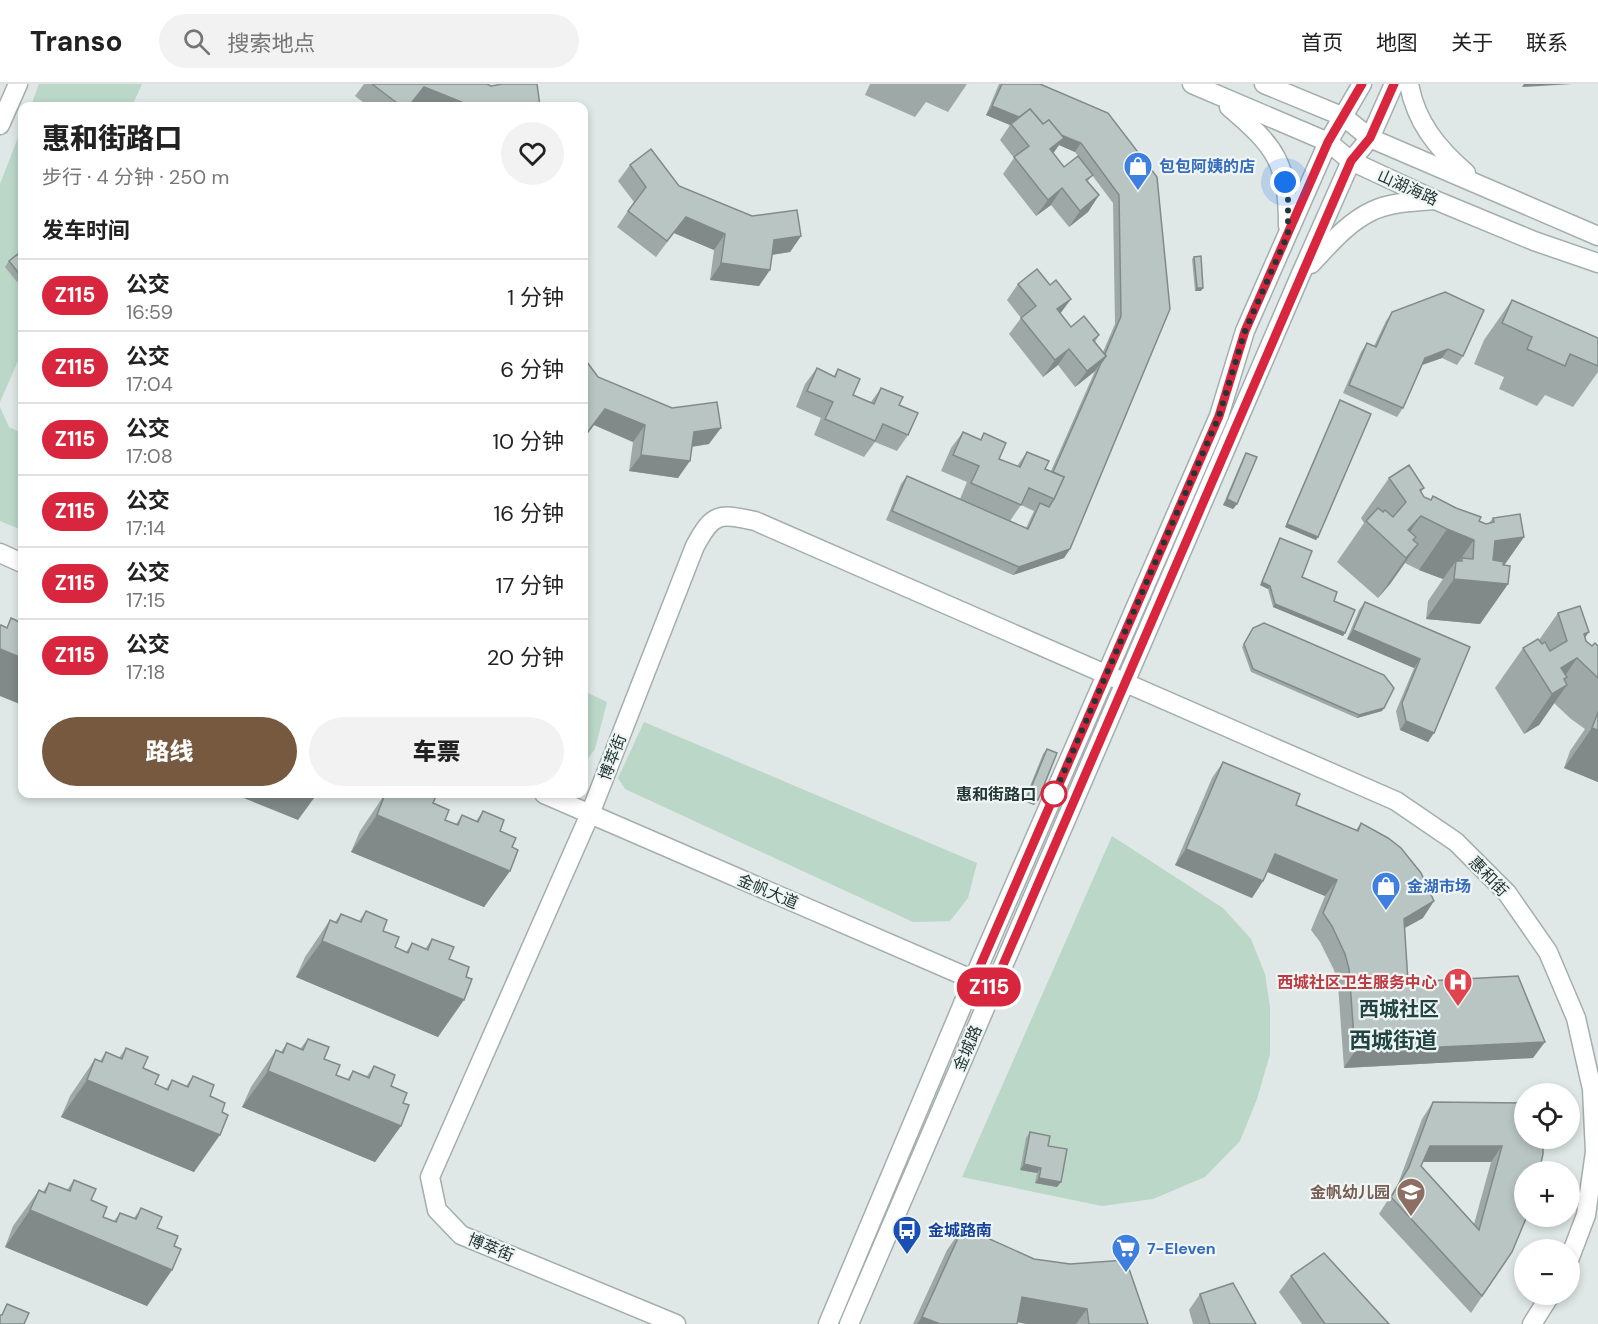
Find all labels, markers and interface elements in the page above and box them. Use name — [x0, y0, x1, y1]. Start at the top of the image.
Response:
search box — [159, 14, 579, 68]
text: Transo — [30, 23, 123, 60]
icon: search — [180, 25, 213, 58]
text: 搜索地点 — [228, 29, 316, 58]
text: 首页 — [1301, 29, 1343, 57]
text: 地图 — [1376, 29, 1418, 57]
text: 关于 — [1451, 29, 1493, 57]
text: 联系 — [1526, 29, 1568, 57]
text: 惠和街路口 — [42, 120, 182, 157]
button: heart — [501, 122, 564, 185]
shop icon: 包包阿姨的店 — [1122, 150, 1154, 192]
place label: 包包阿姨的店 — [1159, 156, 1255, 177]
text: 步行 · 4 分钟 · 250 m — [42, 164, 229, 190]
street label: 山湖海路 — [1374, 165, 1441, 210]
your location — [1270, 167, 1300, 197]
text: 发车时间 — [42, 216, 130, 245]
text: 公交 — [126, 270, 170, 299]
text: Z115 — [55, 281, 95, 309]
text: 1 分钟 — [507, 283, 564, 312]
text: 16:59 — [126, 299, 173, 325]
text: 公交 — [126, 342, 170, 371]
text: Z115 — [55, 353, 95, 381]
text: 6 分钟 — [500, 355, 564, 384]
text: 17:04 — [126, 371, 173, 397]
text: 公交 — [126, 414, 170, 443]
text: Z115 — [55, 425, 95, 453]
text: 10 分钟 — [492, 427, 564, 456]
text: 17:08 — [126, 443, 173, 469]
text: 公交 — [126, 486, 170, 515]
text: Z115 — [55, 497, 95, 525]
text: 16 分钟 — [493, 499, 564, 528]
text: 17:14 — [126, 515, 165, 541]
text: 公交 — [126, 558, 170, 587]
text: Z115 — [55, 569, 95, 597]
text: 17 分钟 — [496, 571, 564, 600]
text: 17:15 — [126, 587, 165, 613]
text: 公交 — [126, 630, 170, 659]
text: Z115 — [55, 641, 95, 669]
text: 20 分钟 — [487, 643, 564, 672]
text: 17:18 — [126, 659, 165, 685]
button: 路线 — [42, 717, 297, 786]
button: 车票 — [309, 717, 564, 786]
street label: 博萃街 — [594, 731, 631, 783]
marker: 惠和街路口 — [1041, 781, 1067, 807]
place label: 惠和街路口 — [956, 784, 1036, 805]
street label: 惠和街 — [1464, 852, 1513, 901]
street label: 金帆大道 — [734, 869, 801, 914]
shop icon: 金湖市场 — [1370, 870, 1402, 912]
place label: 金湖市场 — [1407, 876, 1471, 897]
hospital icon: 西城社区卫生服务中心 — [1442, 966, 1474, 1008]
line badge: Z115 — [947, 968, 1031, 1006]
place label: 西城社区卫生服务中心 — [1277, 972, 1437, 993]
text: Z115 — [969, 973, 1009, 1001]
district label: 西城社区 — [1359, 996, 1439, 1022]
street label: 金城路 — [948, 1022, 987, 1074]
district label: 西城街道 — [1349, 1026, 1437, 1055]
map controls — [1514, 1083, 1580, 1305]
button: locate — [1514, 1083, 1580, 1149]
button: + — [1514, 1161, 1580, 1227]
school or university icon: 金帆幼儿园 — [1395, 1176, 1427, 1218]
place label: 金帆幼儿园 — [1310, 1182, 1390, 1203]
bus stop icon: 金城路南 — [891, 1214, 923, 1256]
place label: 金城路南 — [928, 1220, 992, 1241]
street label: 博萃街 — [465, 1229, 517, 1266]
supermarket icon: 7-Eleven — [1110, 1232, 1142, 1274]
place label: 7-Eleven — [1147, 1238, 1216, 1259]
button: − — [1514, 1239, 1580, 1305]

